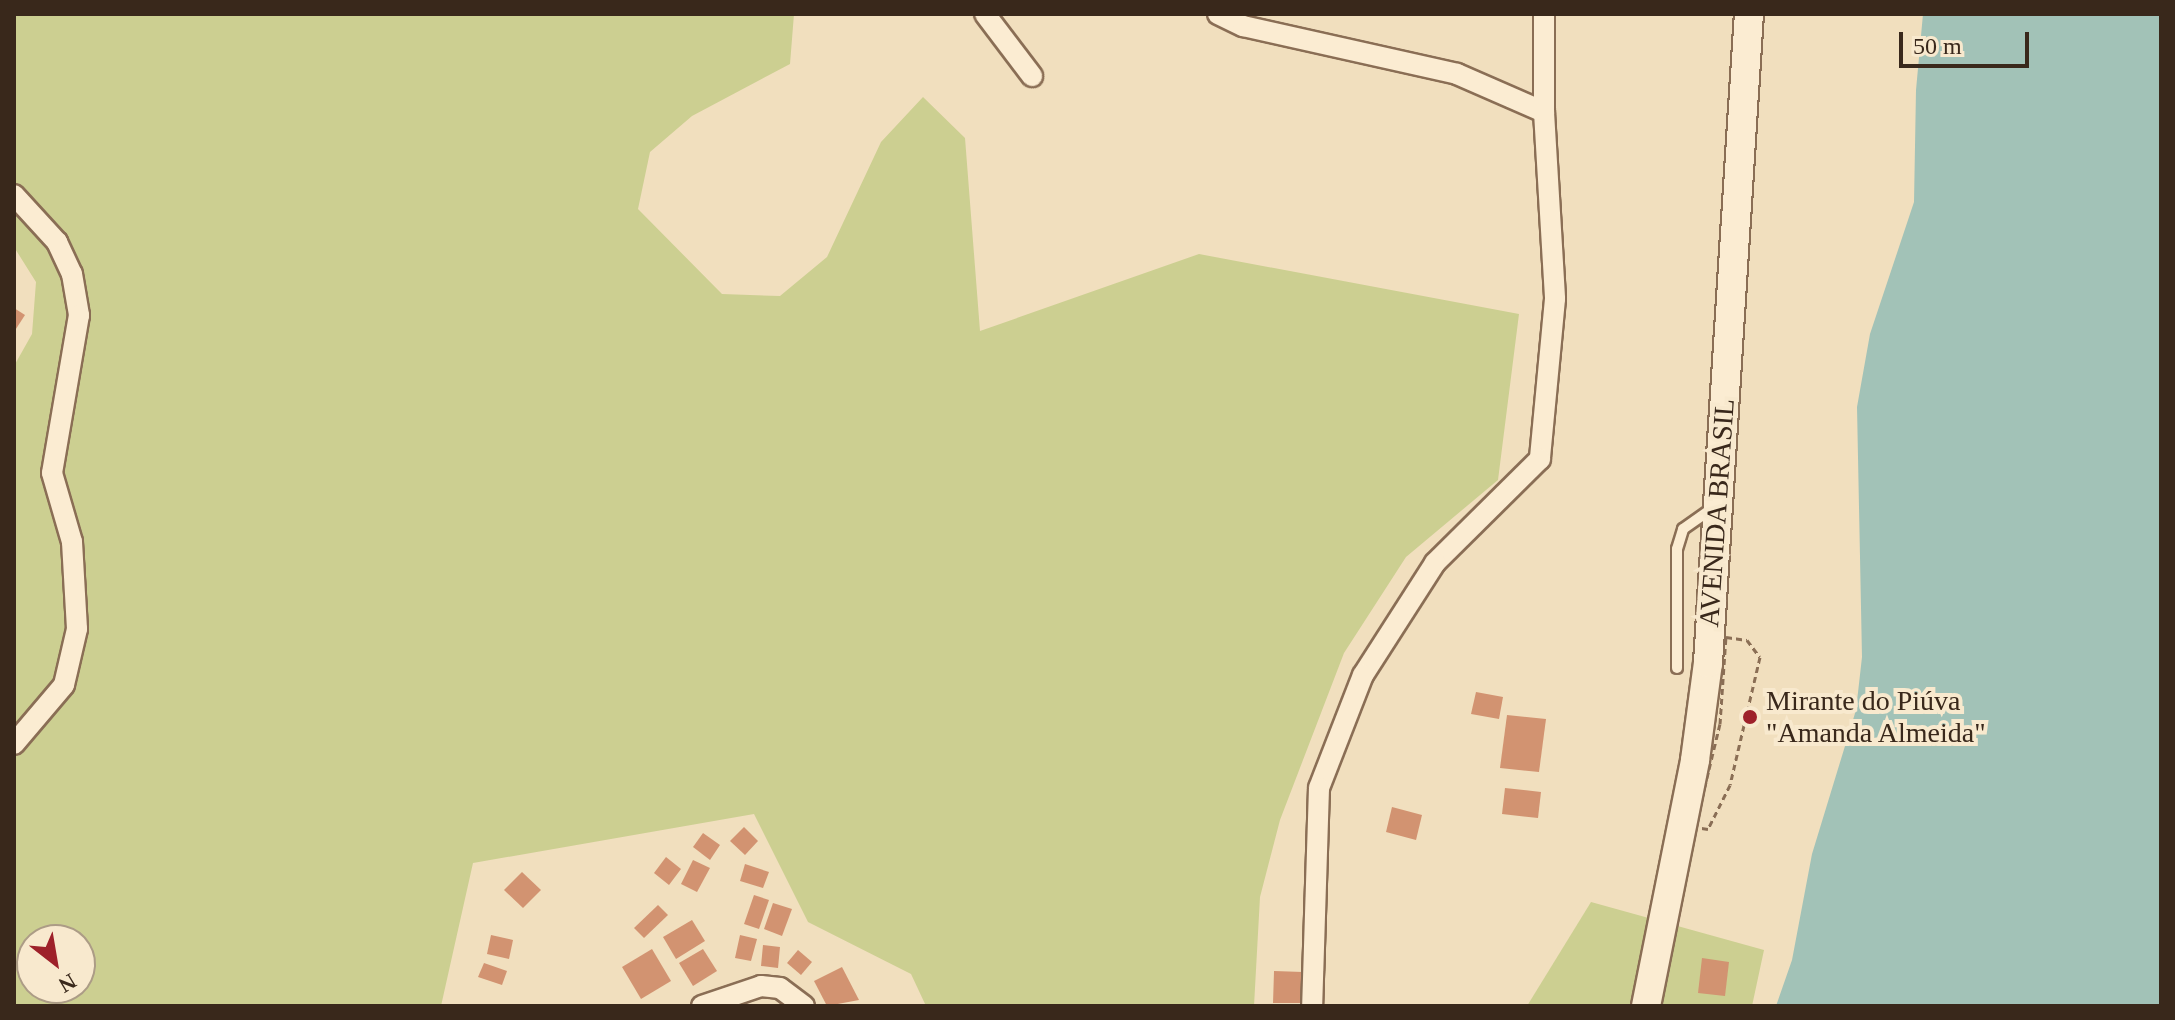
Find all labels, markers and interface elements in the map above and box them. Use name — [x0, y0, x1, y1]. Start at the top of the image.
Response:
scale bar — [1903, 16, 2033, 66]
text: 50 m — [1913, 33, 1962, 59]
street label: AVENIDA BRASIL — [1692, 397, 1742, 629]
place label: Mirante do Piúva "Amanda Almeida" — [1766, 684, 1987, 750]
marker: Mirante do Piúva "Amanda Almeida" — [1741, 708, 1759, 726]
north arrow — [16, 924, 96, 1004]
text: N — [54, 968, 81, 998]

